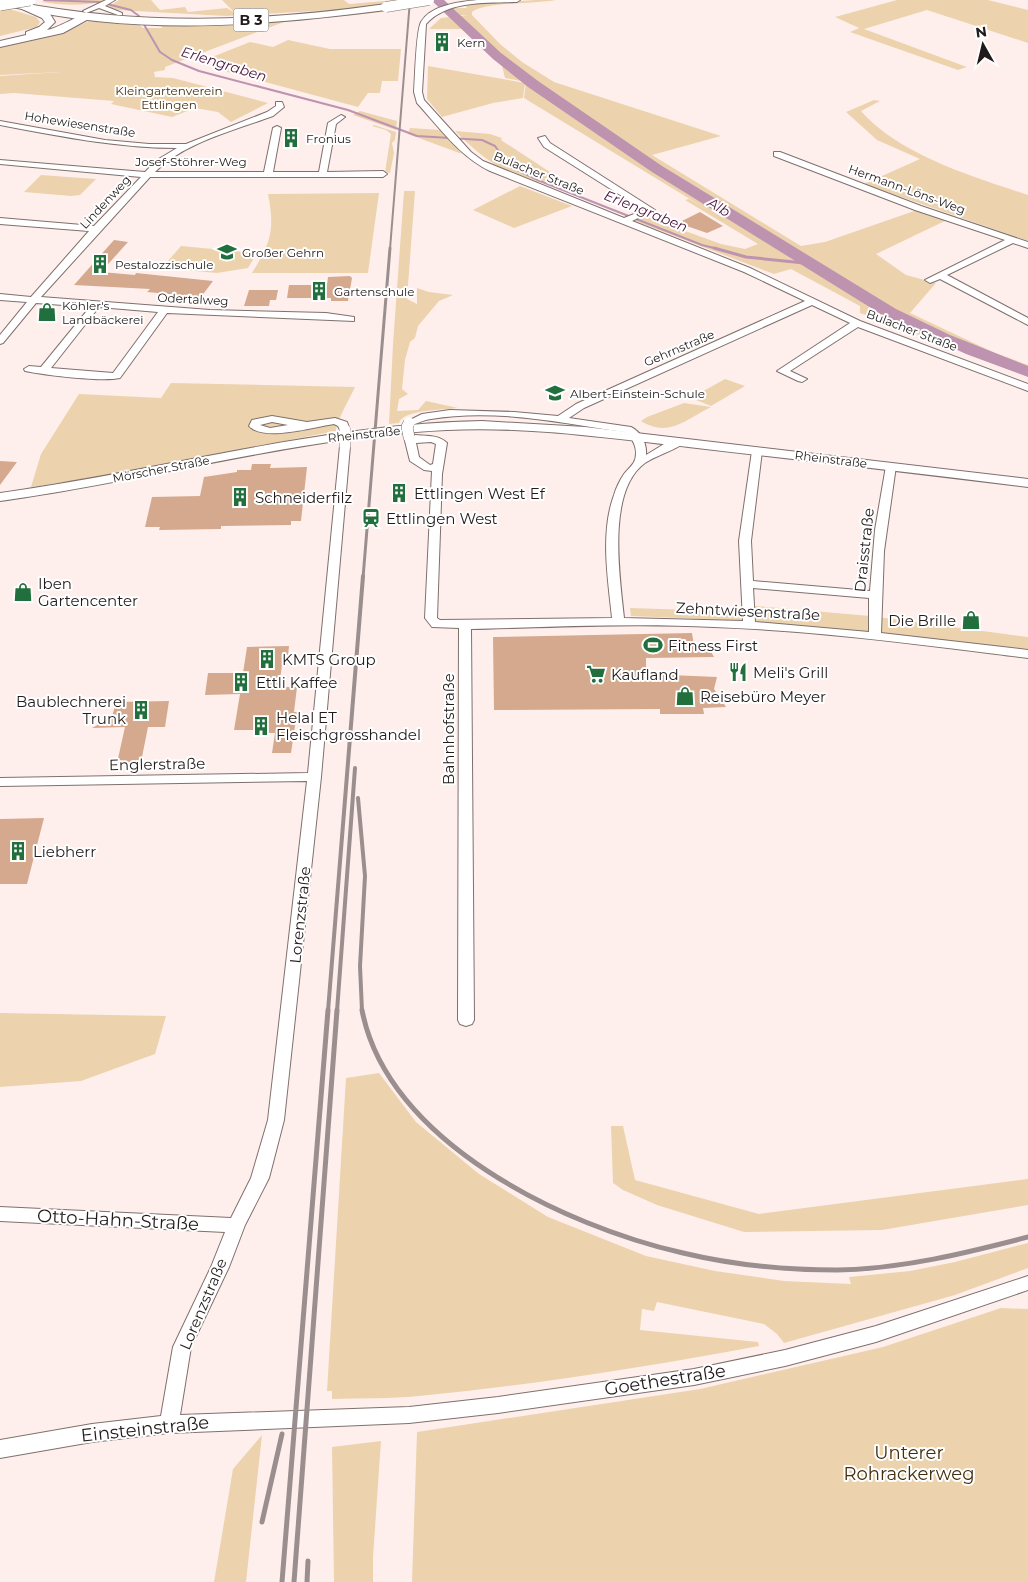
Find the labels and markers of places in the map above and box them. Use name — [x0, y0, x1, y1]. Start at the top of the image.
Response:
building icon: Kern — [431, 31, 453, 53]
place label: Kern — [457, 35, 485, 50]
building icon: Fronius — [280, 127, 302, 149]
place label: Fronius — [306, 131, 351, 146]
school or university icon: Großer Gehrn — [216, 241, 238, 263]
place label: Großer Gehrn — [242, 245, 324, 260]
building icon: Pestalozzischule — [89, 253, 111, 275]
place label: Pestalozzischule — [115, 257, 214, 272]
building icon: Gartenschule — [308, 280, 330, 302]
place label: Gartenschule — [334, 284, 415, 299]
place label: Köhler's Landbäckerei — [62, 298, 144, 327]
shop icon: Köhler's Landbäckerei — [36, 301, 58, 323]
school or university icon: Albert-Einstein-Schule — [544, 382, 566, 404]
place label: Albert-Einstein-Schule — [570, 386, 705, 401]
building icon: Ettlingen West Ef — [388, 482, 410, 504]
place label: Ettlingen West Ef — [414, 484, 546, 503]
building icon: Schneiderfilz — [229, 486, 251, 508]
place label: Schneiderfilz — [255, 488, 353, 507]
station icon: Ettlingen West — [360, 507, 382, 529]
place label: Ettlingen West — [386, 509, 498, 528]
place label: Iben Gartencenter — [38, 574, 138, 610]
shop icon: Iben Gartencenter — [12, 581, 34, 603]
shop icon: Die Brille — [960, 609, 982, 631]
place label: Die Brille — [888, 611, 956, 630]
sports icon: Fitness First — [642, 634, 664, 656]
place label: Fitness First — [668, 636, 758, 655]
building icon: KMTS Group — [256, 648, 278, 670]
place label: KMTS Group — [282, 650, 376, 669]
restaurant icon: Meli's Grill — [727, 661, 749, 683]
supermarket icon: Kaufland — [585, 663, 607, 685]
place label: Meli's Grill — [753, 663, 828, 682]
place label: Kaufland — [611, 665, 679, 684]
building icon: Ettli Kaffee — [230, 671, 252, 693]
place label: Ettli Kaffee — [256, 673, 337, 692]
shop icon: Reisebüro Meyer — [674, 685, 696, 707]
place label: Reisebüro Meyer — [700, 687, 826, 706]
place label: Baublechnerei Trunk — [16, 692, 126, 728]
building icon: Baublechnerei Trunk — [130, 699, 152, 721]
place label: Helal ET Fleischgrosshandel — [276, 708, 421, 744]
building icon: Helal ET Fleischgrosshandel — [250, 715, 272, 737]
building icon: Liebherr — [7, 840, 29, 862]
place label: Liebherr — [33, 842, 96, 861]

